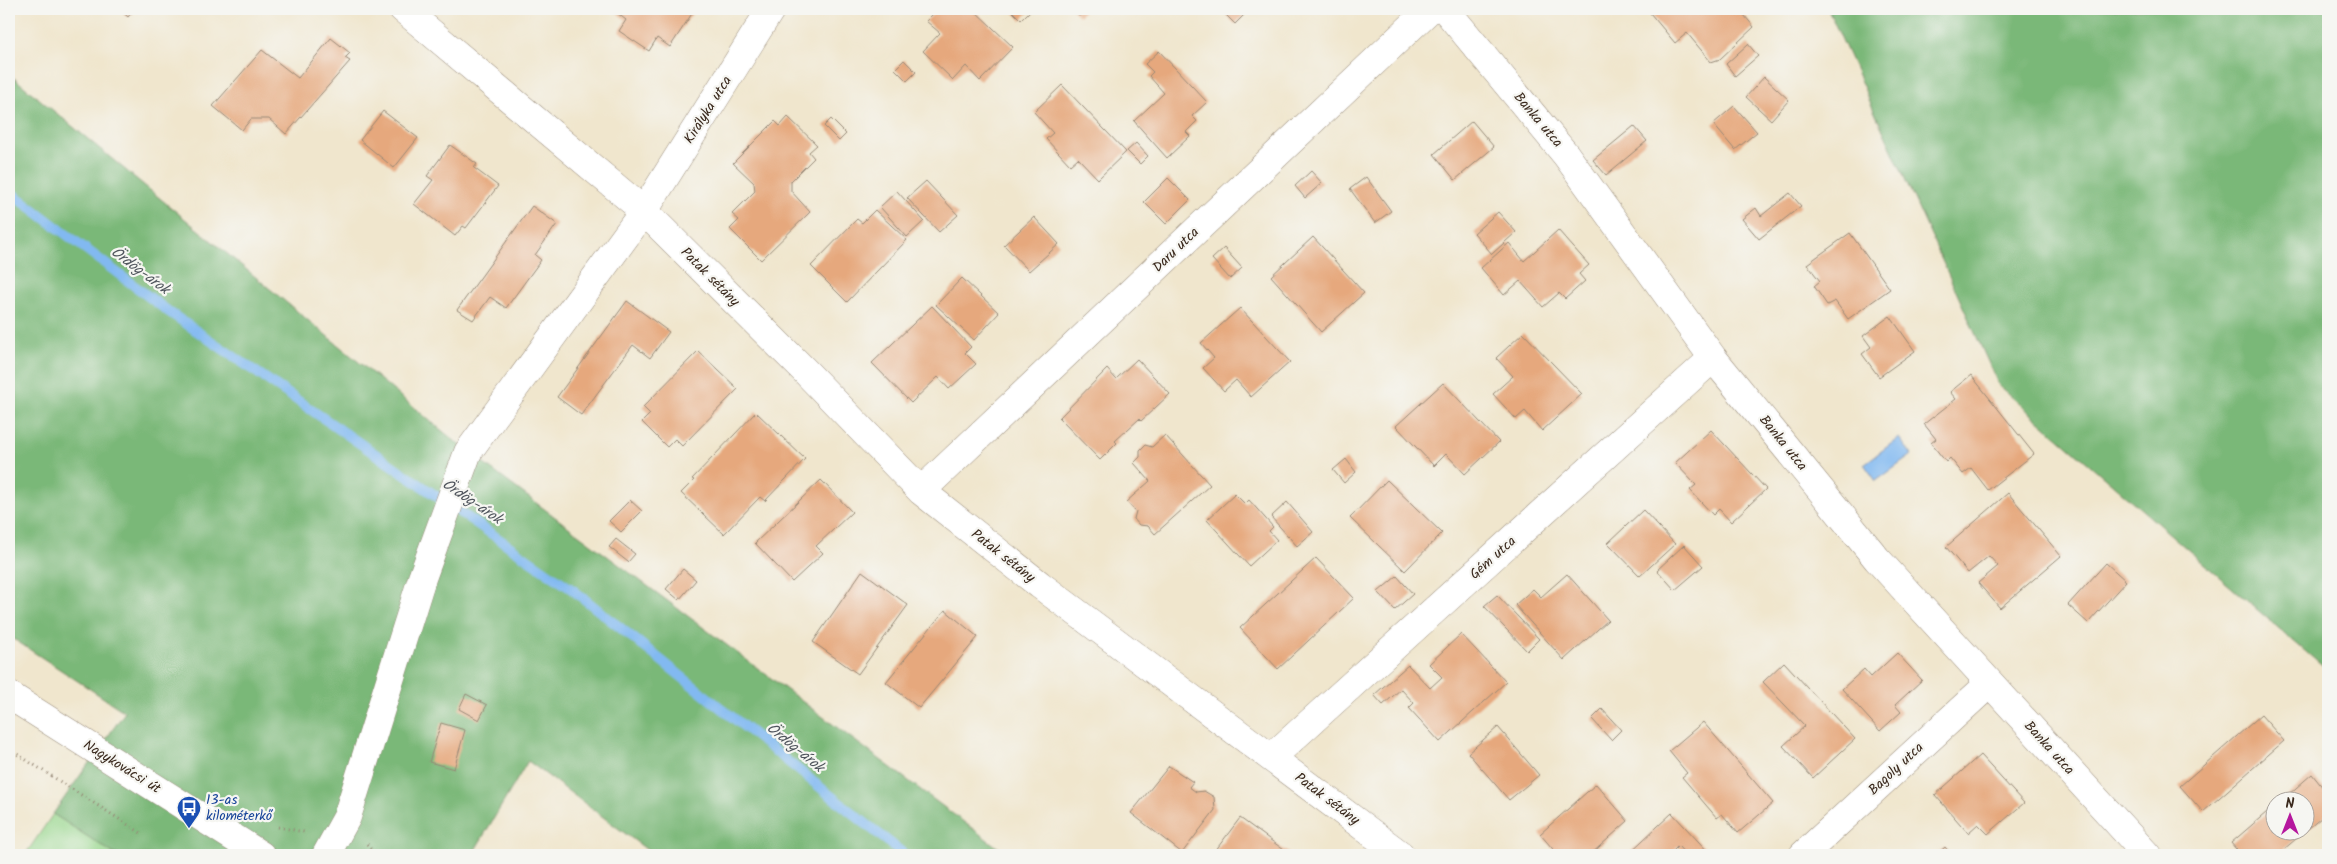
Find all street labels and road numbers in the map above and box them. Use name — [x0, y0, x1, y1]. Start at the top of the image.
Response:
street label: Királyka utca — [678, 72, 738, 148]
street label: Banka utca — [1508, 87, 1568, 153]
street label: Daru utca — [1148, 222, 1204, 278]
street label: Patak sétány — [675, 242, 745, 312]
street label: Banka utca — [1753, 410, 1813, 476]
street label: Patak sétány — [966, 524, 1040, 588]
street label: Gém utca — [1465, 531, 1521, 585]
street label: Banka utca — [2019, 716, 2079, 780]
street label: Nagykovácsi út — [79, 734, 166, 800]
street label: Bagoly utca — [1863, 737, 1929, 801]
street label: Patak sétány — [1290, 767, 1365, 831]

